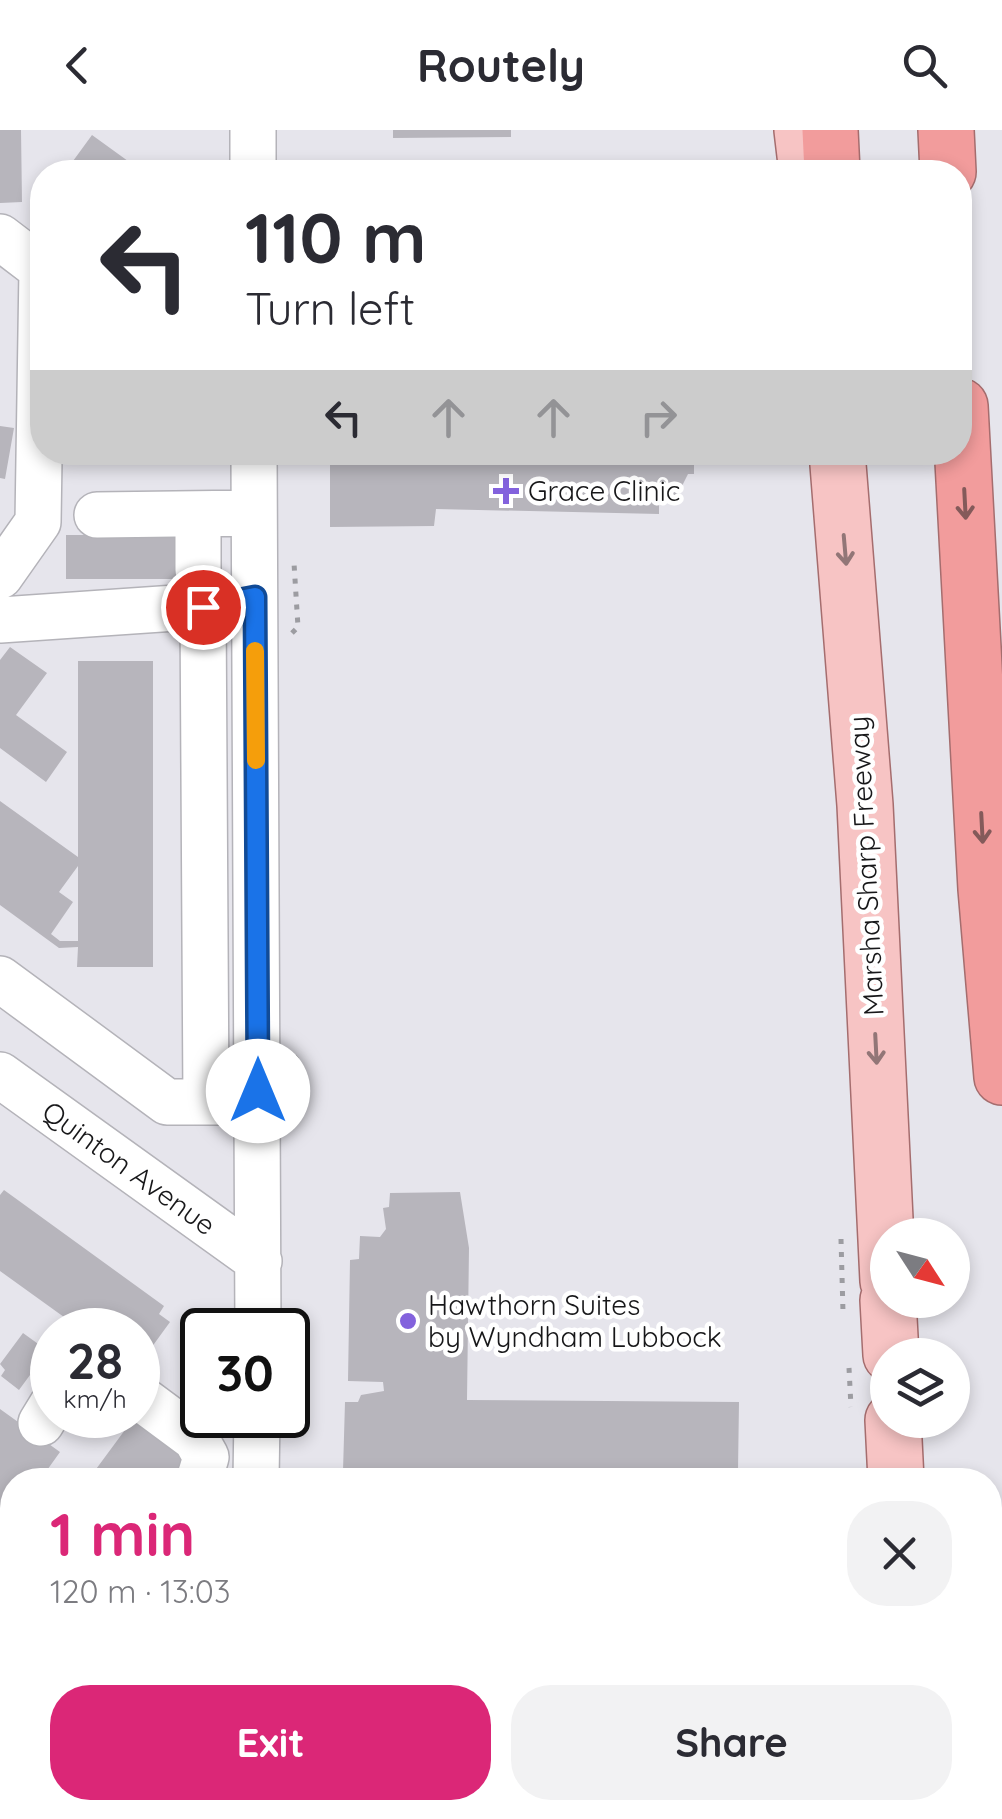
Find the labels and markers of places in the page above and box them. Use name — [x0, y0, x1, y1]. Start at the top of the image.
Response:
place label: Grace Clinic — [528, 473, 680, 508]
marker: Grace Clinic — [493, 478, 519, 504]
pin — [161, 565, 246, 650]
place label: Hawthorn Suites by Wyndham Lubbock — [428, 1287, 722, 1354]
marker: Hawthorn Suites by Wyndham Lubbock — [397, 1310, 419, 1332]

